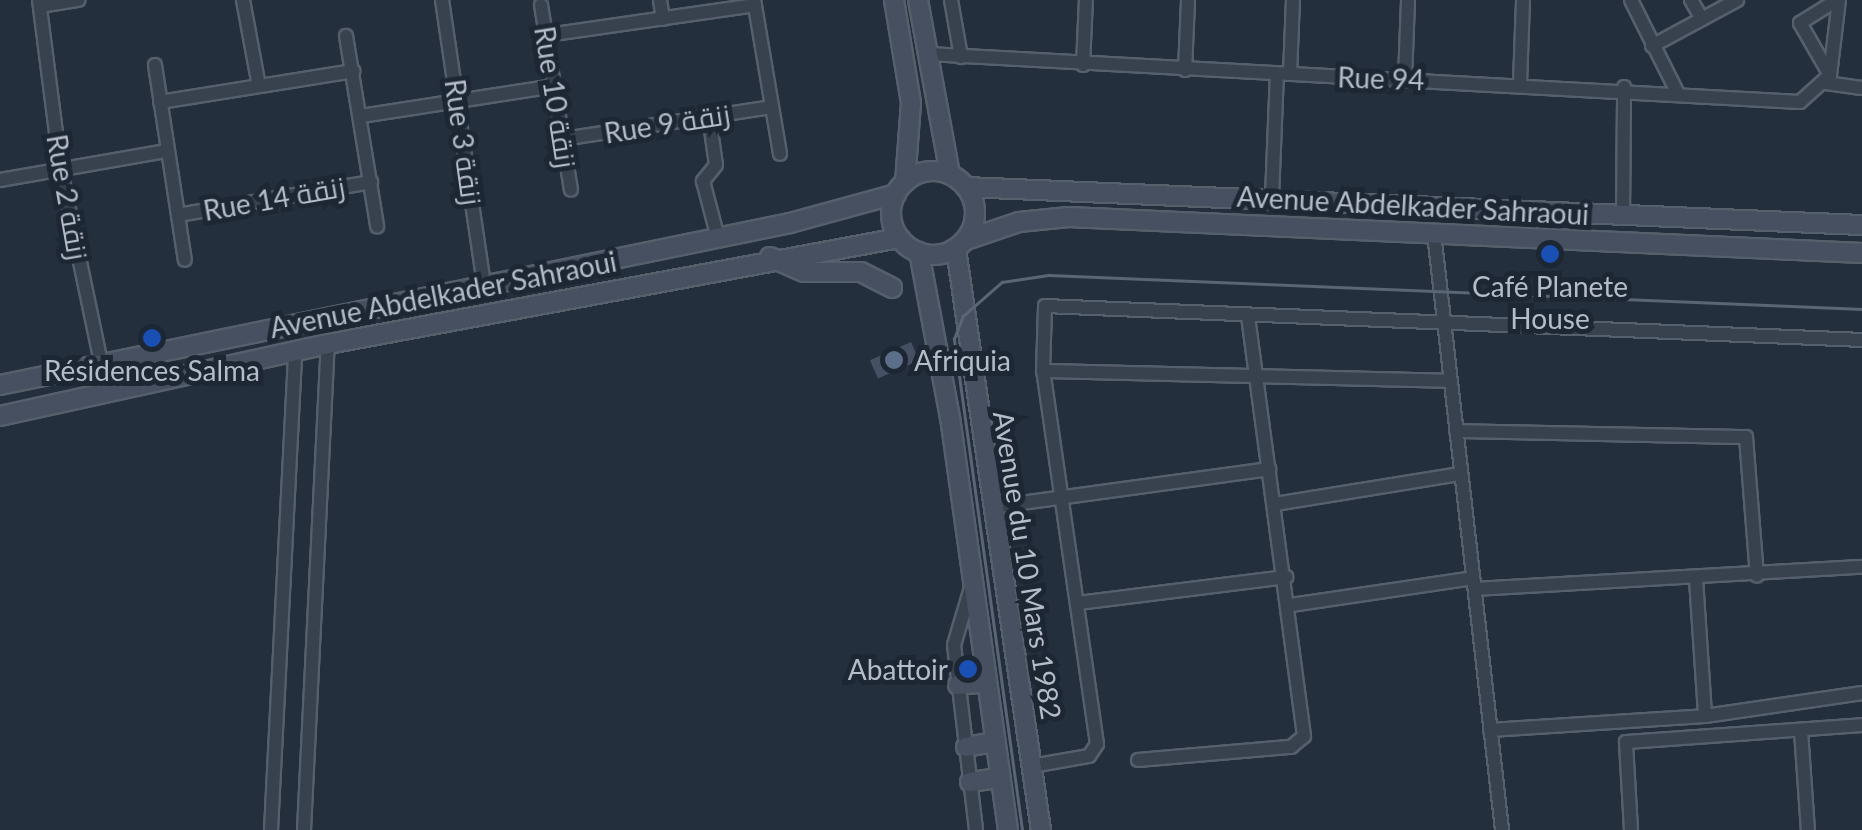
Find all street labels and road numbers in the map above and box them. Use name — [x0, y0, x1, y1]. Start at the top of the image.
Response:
street label: Rue 10 زنقة — [528, 24, 584, 170]
street label: Rue 94 — [1337, 60, 1425, 96]
street label: Rue 3 زنقة — [439, 77, 489, 207]
street label: Rue 9 زنقة — [602, 96, 732, 150]
street label: Rue 2 زنقة — [40, 132, 96, 262]
street label: Rue 14 زنقة — [201, 169, 347, 227]
street label: Avenue Abdelkader Sahraoui — [1235, 179, 1591, 231]
street label: Avenue Abdelkader Sahraoui — [266, 244, 620, 344]
street label: Avenue du 10 Mars 1982 — [987, 408, 1069, 722]

